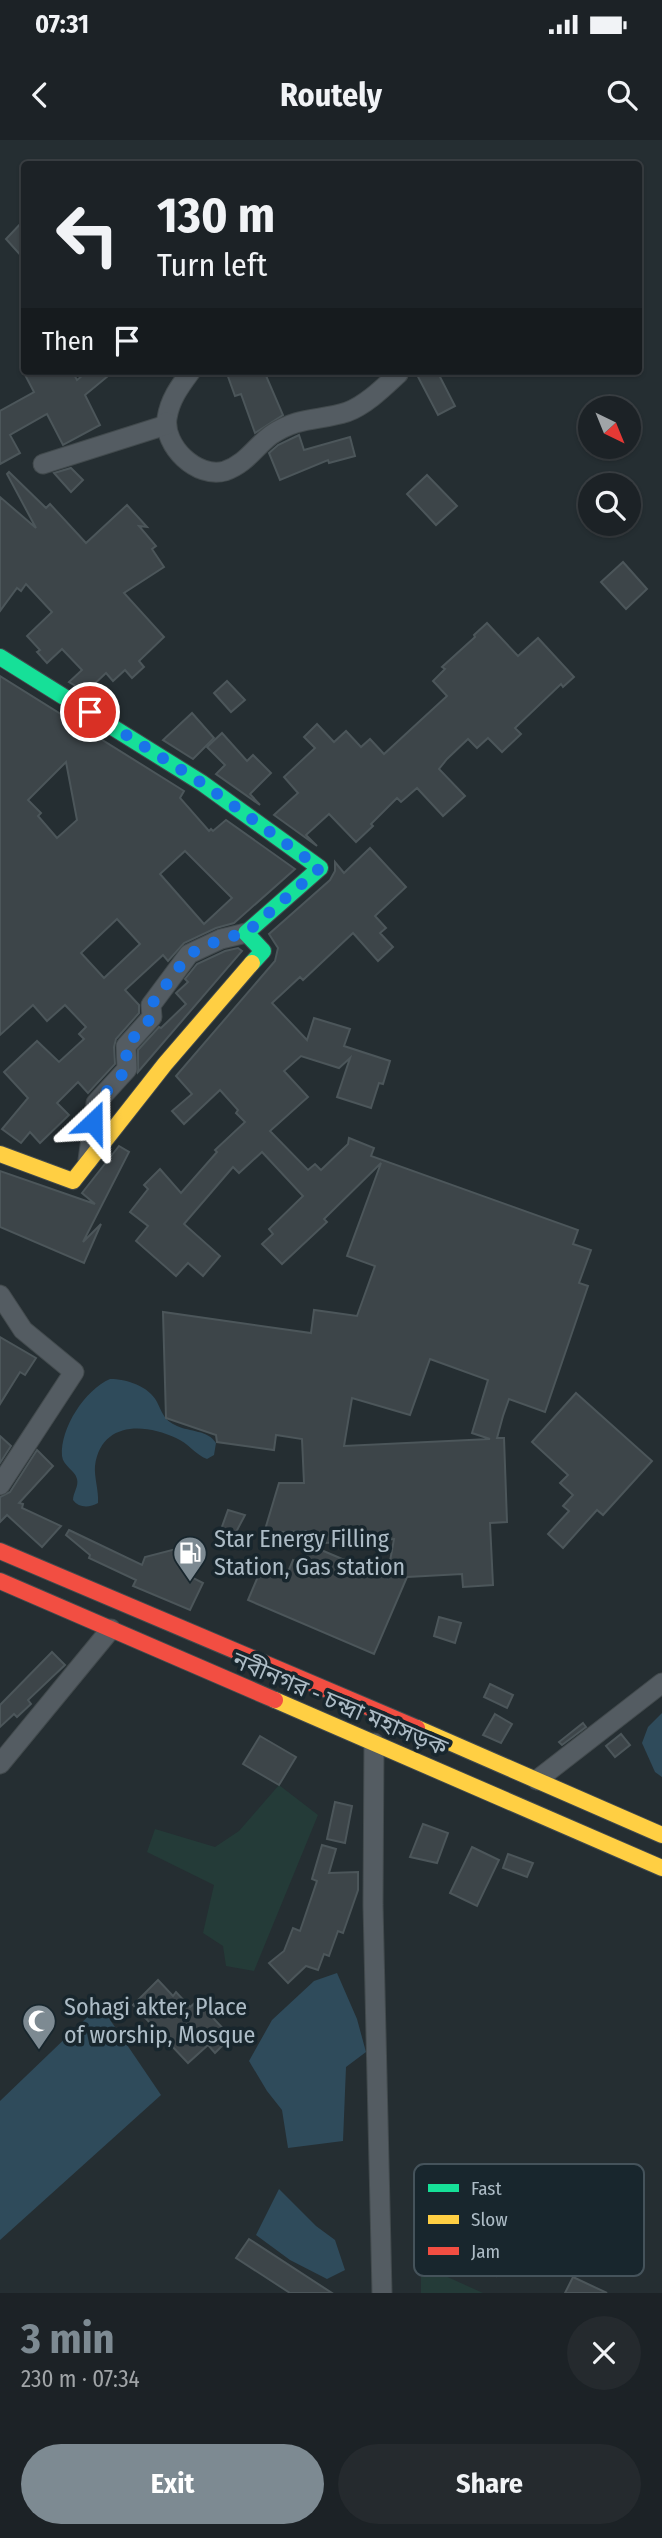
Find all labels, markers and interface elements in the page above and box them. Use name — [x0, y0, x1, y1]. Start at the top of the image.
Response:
text: 07:31 — [35, 9, 89, 40]
icon: back — [21, 76, 59, 114]
text: Routely — [280, 76, 382, 114]
icon: search — [603, 76, 641, 114]
text: 130 m — [157, 186, 275, 245]
icon: left — [42, 189, 133, 280]
text: Turn left — [157, 246, 267, 284]
icon: arrive — [108, 322, 146, 360]
text: Then — [42, 326, 94, 357]
north arrow — [578, 396, 640, 458]
map controls — [578, 396, 641, 536]
button: search — [578, 473, 641, 536]
pin — [60, 682, 120, 742]
icon: arrive — [71, 693, 109, 731]
position arrow — [56, 1085, 130, 1159]
place label: Star Energy Filling Station, Gas station — [214, 1525, 405, 1581]
fuel station icon: Star Energy Filling Station, Gas station — [171, 1534, 209, 1583]
street label: নবীনগর - চন্দ্রা মহাসড়ক — [227, 1646, 452, 1762]
place label: Sohagi akter, Place of worship, Mosque — [64, 1993, 255, 2049]
mosque icon: Sohagi akter, Place of worship, Mosque — [20, 2002, 58, 2051]
legend — [414, 2164, 644, 2276]
text: Fast — [471, 2177, 502, 2200]
text: Slow — [471, 2208, 508, 2231]
text: Jam — [471, 2240, 500, 2263]
text: 3 min — [21, 2314, 115, 2364]
button: close — [567, 2316, 641, 2390]
text: 230 m · 07:34 — [21, 2365, 140, 2393]
button: Exit — [21, 2444, 324, 2524]
button: Share — [338, 2444, 641, 2524]

